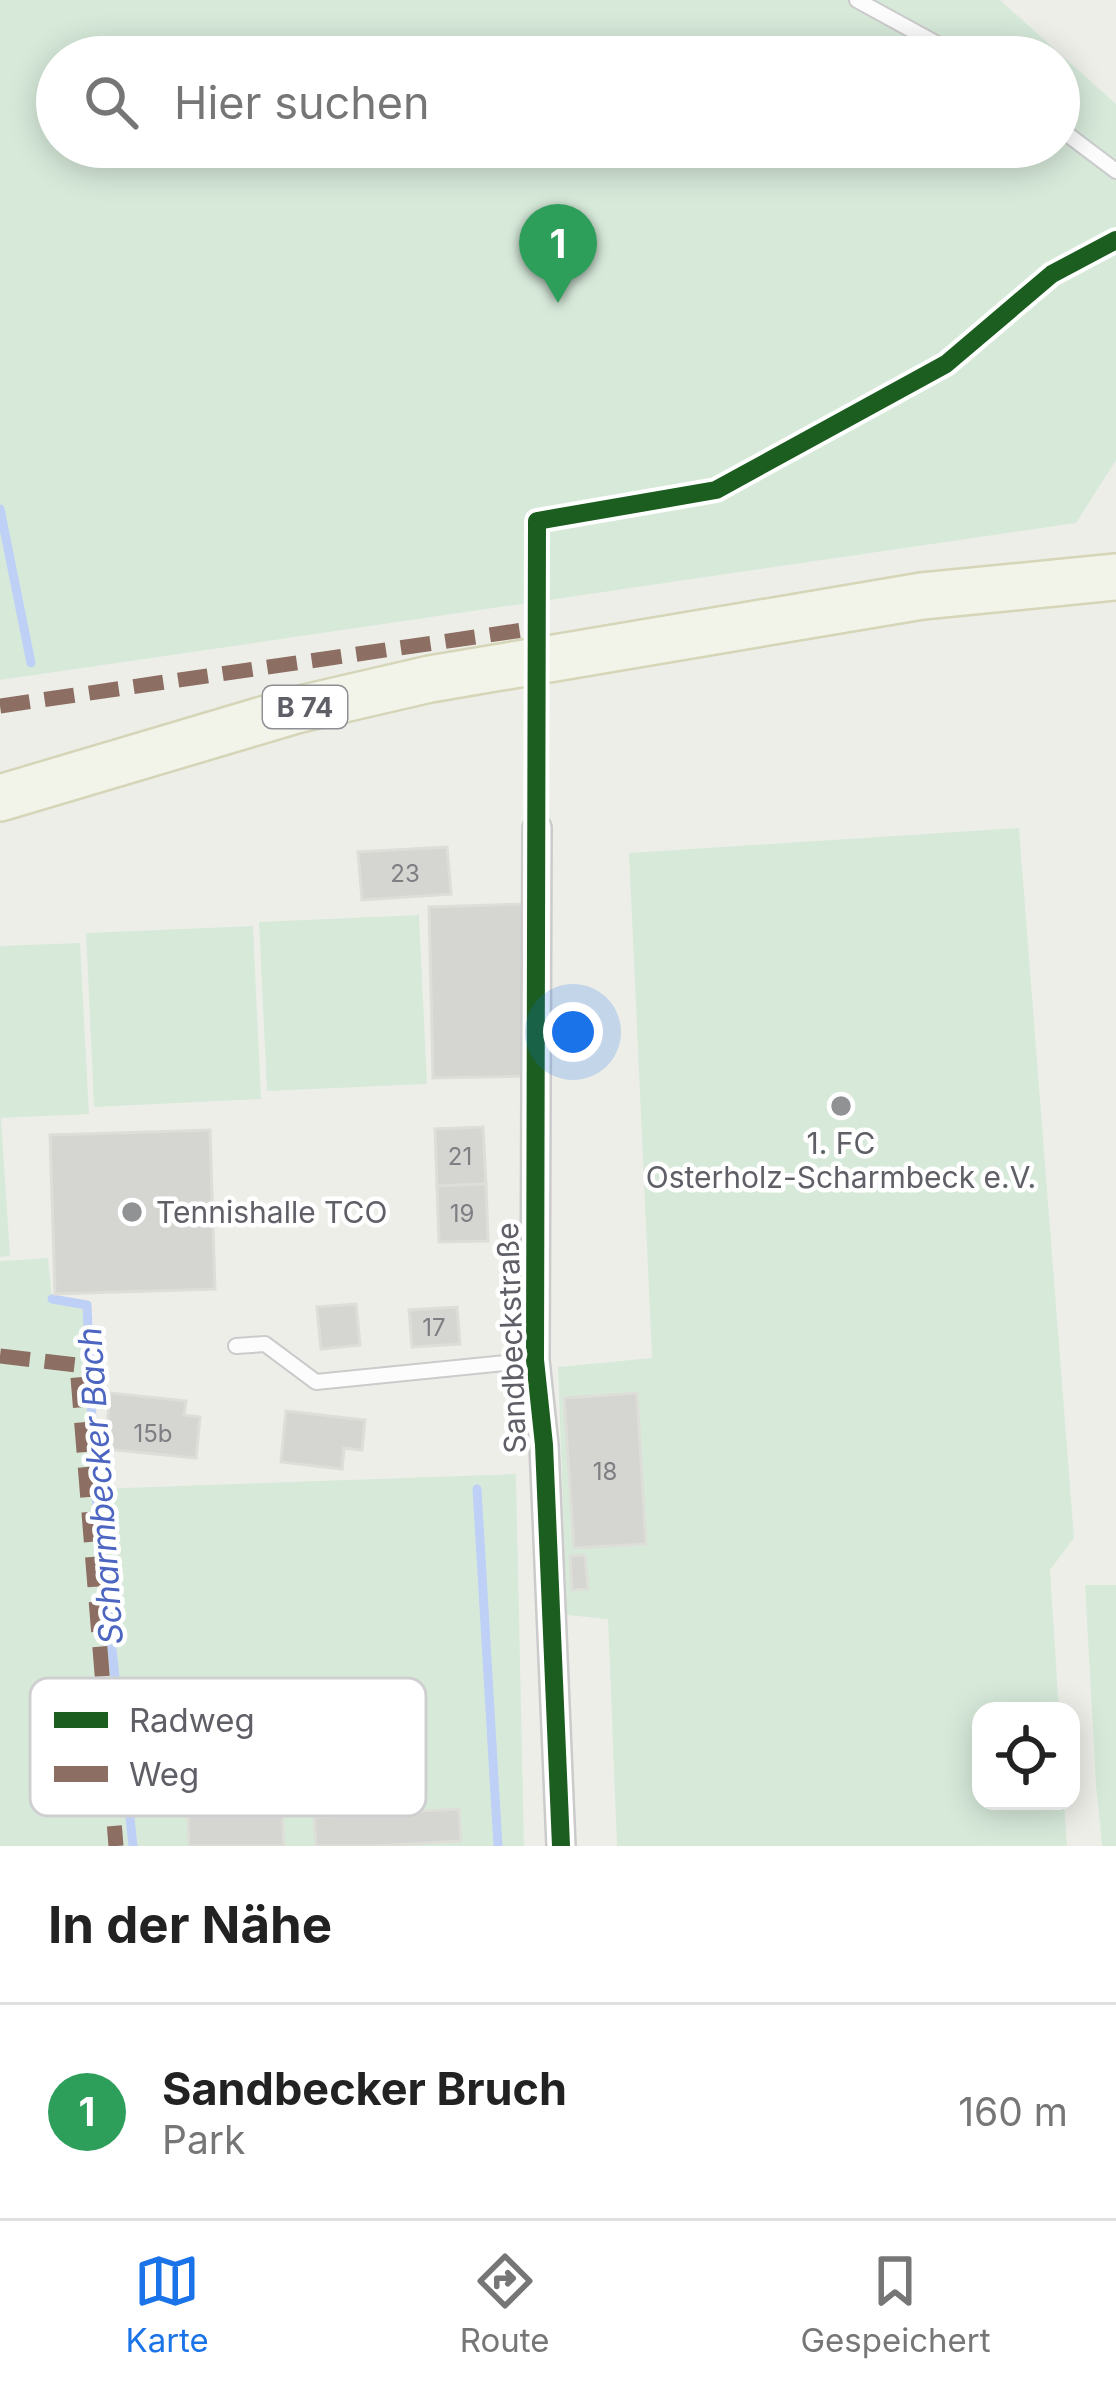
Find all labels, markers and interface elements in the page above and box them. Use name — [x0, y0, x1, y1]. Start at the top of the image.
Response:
search box — [36, 36, 1080, 168]
icon: search — [78, 69, 144, 135]
text: Hier suchen — [174, 75, 430, 130]
pin: 1 — [519, 204, 597, 303]
road number: B 74 — [263, 686, 347, 728]
house number: 23 — [390, 859, 420, 888]
your location — [543, 1002, 603, 1062]
marker: 1. FC Osterholz-Scharmbeck e.V. — [828, 1093, 854, 1119]
place label: 1. FC Osterholz-Scharmbeck e.V. — [646, 1125, 1036, 1195]
house number: 21 — [448, 1142, 472, 1171]
place label: Tennishalle TCO — [156, 1194, 387, 1230]
marker: Tennishalle TCO — [119, 1199, 145, 1225]
house number: 19 — [450, 1199, 474, 1228]
street label: Sandbeckstraße — [489, 1222, 533, 1454]
house number: 17 — [422, 1313, 446, 1342]
water label: Scharmbecker Bach — [69, 1326, 131, 1646]
house number: 15b — [133, 1419, 173, 1448]
house number: 18 — [593, 1457, 617, 1486]
legend — [30, 1678, 426, 1816]
text: Radweg — [129, 1700, 255, 1740]
map controls — [972, 1702, 1080, 1810]
button: locate — [972, 1702, 1080, 1810]
text: Weg — [129, 1754, 199, 1794]
text: In der Nähe — [48, 1894, 332, 1955]
text: Sandbecker Bruch — [162, 2061, 567, 2116]
text: 1 — [79, 2088, 95, 2135]
text: 160 m — [958, 2088, 1068, 2135]
text: Park — [162, 2116, 246, 2163]
tab: Karte — [125, 2248, 209, 2360]
tab: Route — [460, 2248, 550, 2360]
tab: Gespeichert — [800, 2248, 991, 2360]

